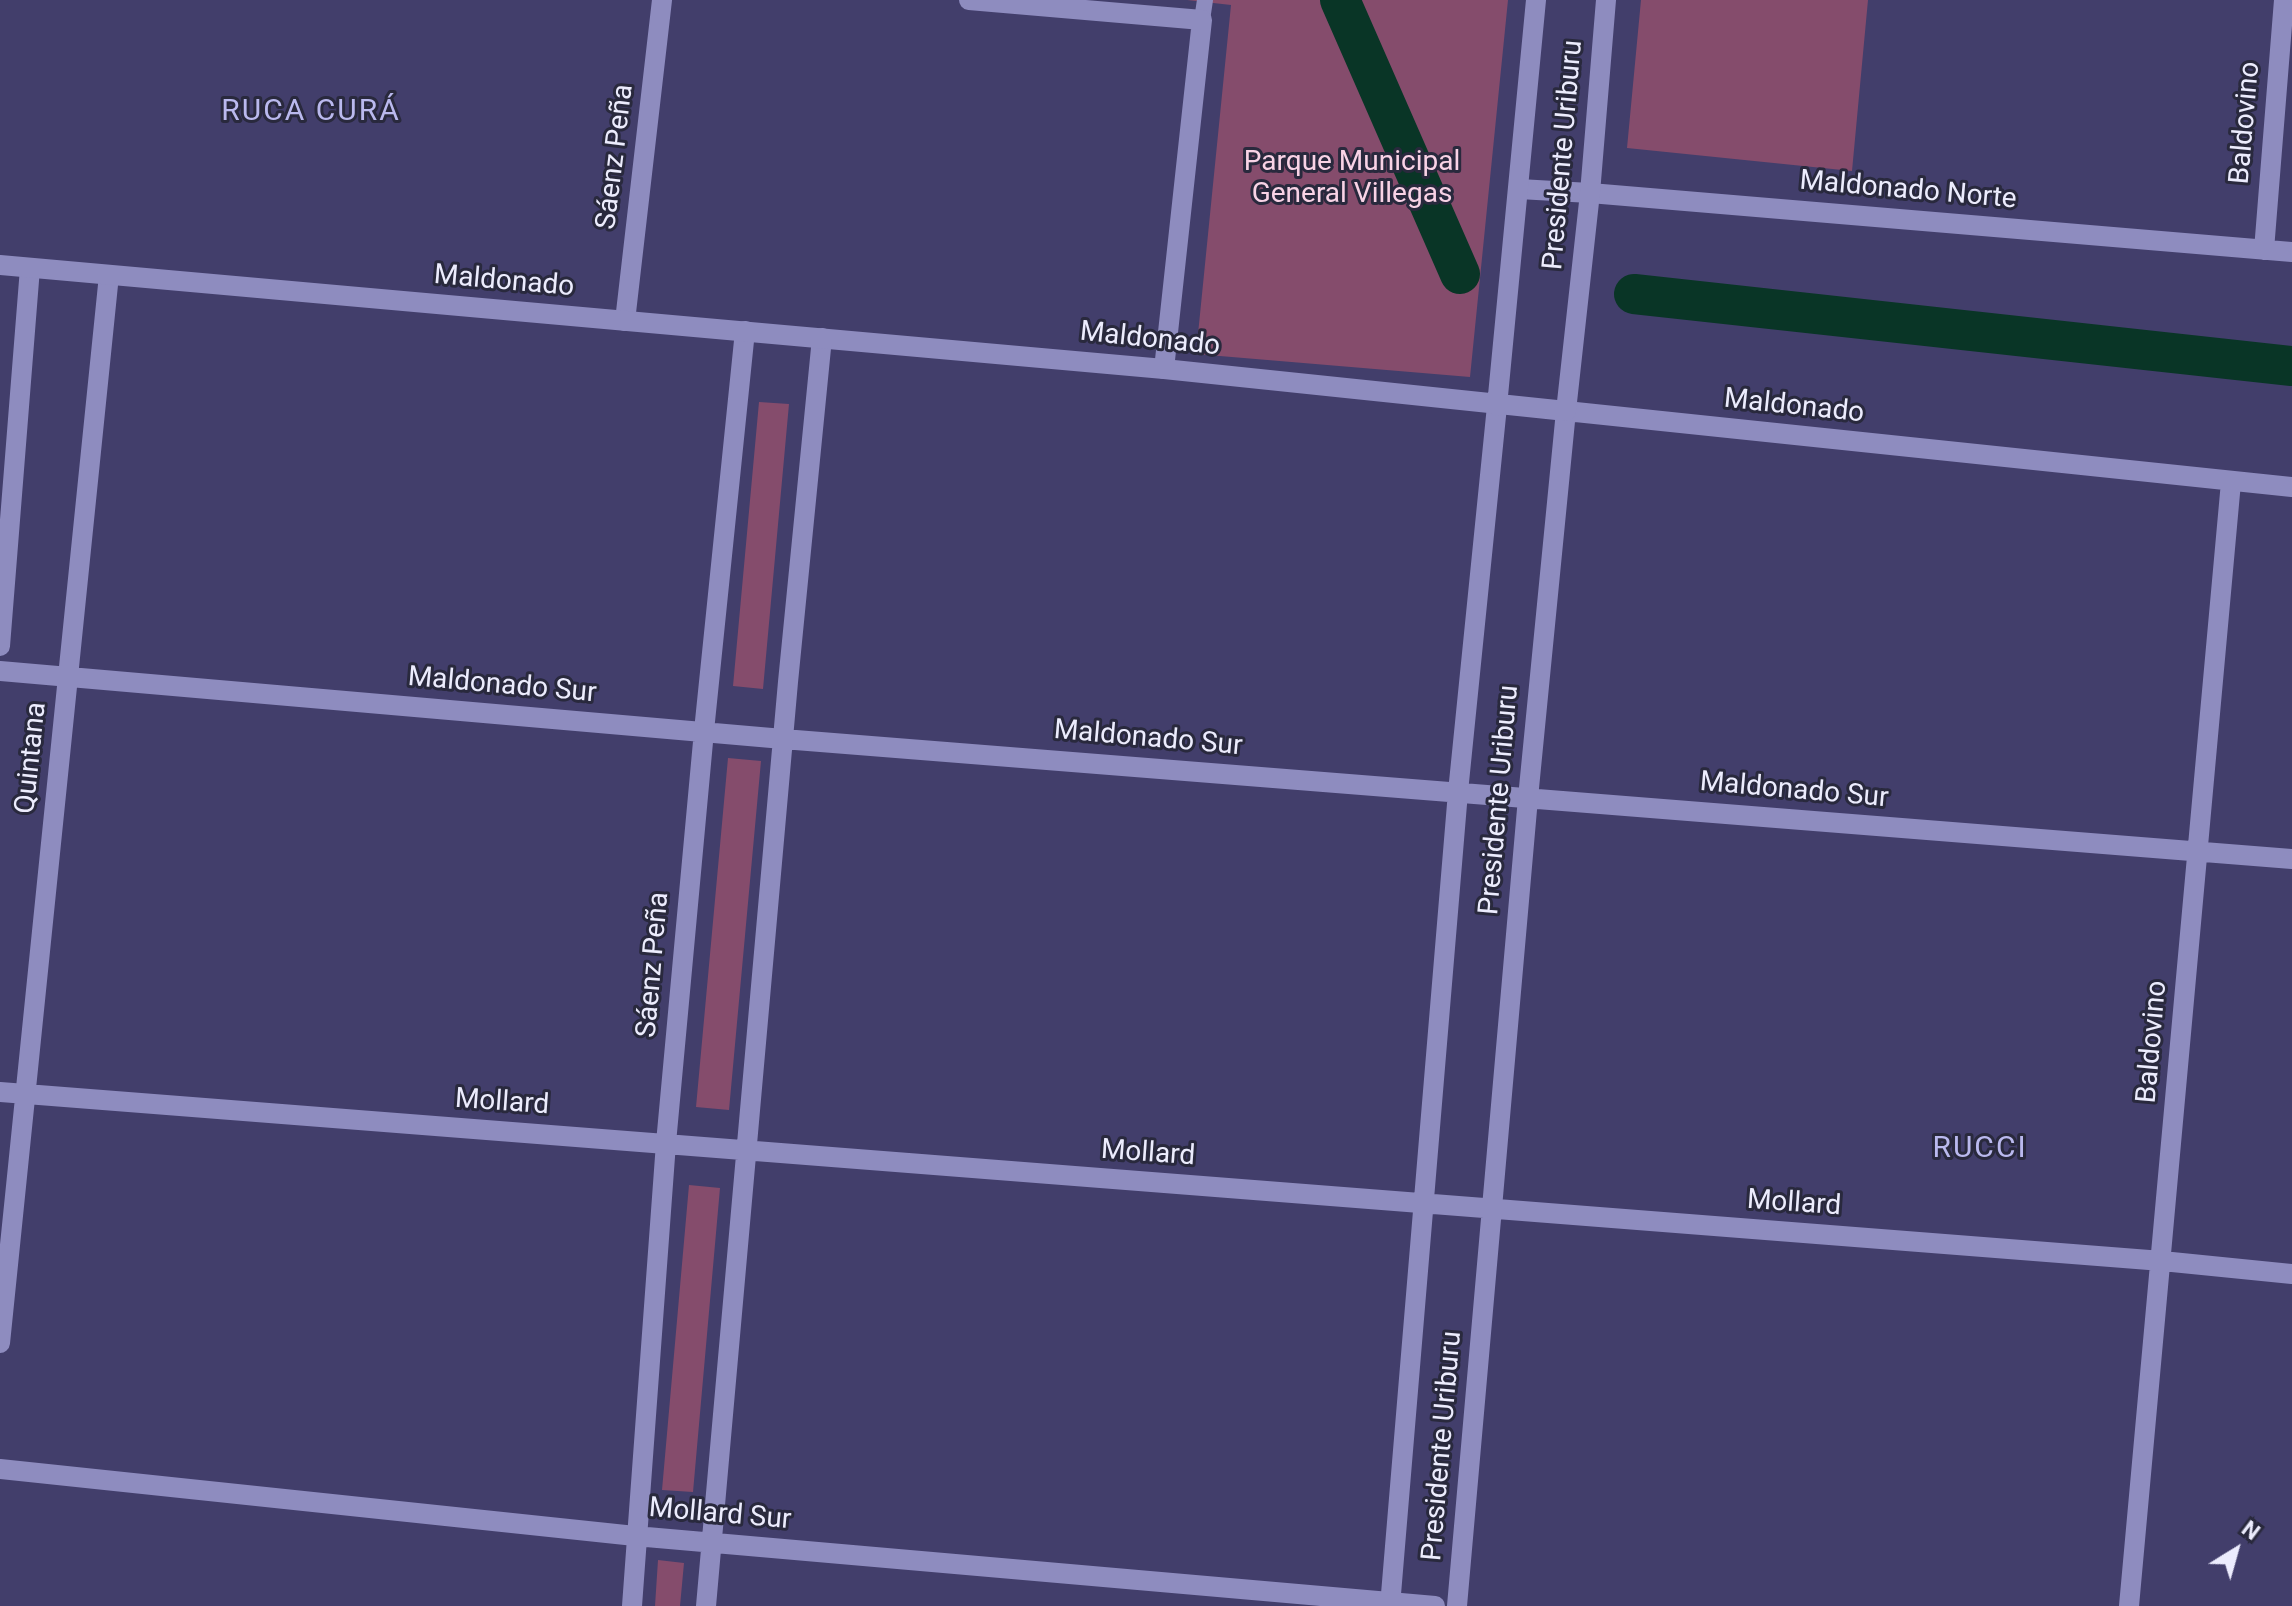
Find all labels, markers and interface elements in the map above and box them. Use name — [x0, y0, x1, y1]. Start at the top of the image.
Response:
street label: Presidente Uriburu — [1537, 39, 1591, 271]
street label: Baldovino — [2224, 60, 2268, 186]
street label: Sáenz Peña — [590, 82, 642, 232]
district label: RUCA CURÁ — [221, 94, 401, 130]
park label: Parque Municipal General Villegas — [1244, 146, 1460, 212]
street label: Maldonado Norte — [1798, 165, 2018, 217]
street label: Maldonado — [432, 259, 576, 305]
street label: Maldonado — [1078, 316, 1222, 364]
street label: Maldonado — [1722, 383, 1866, 431]
street label: Maldonado Sur — [406, 661, 598, 711]
street label: Presidente Uriburu — [1473, 684, 1527, 916]
street label: Quintana — [9, 701, 55, 815]
street label: Maldonado Sur — [1052, 714, 1244, 764]
street label: Maldonado Sur — [1698, 766, 1890, 816]
street label: Sáenz Peña — [631, 891, 677, 1039]
street label: Baldovino — [2131, 979, 2175, 1105]
street label: Mollard — [454, 1083, 550, 1123]
district label: RUCCI — [1932, 1131, 2028, 1167]
street label: Mollard — [1100, 1134, 1196, 1174]
street label: Mollard — [1746, 1184, 1842, 1224]
street label: Presidente Uriburu — [1416, 1330, 1470, 1562]
street label: Mollard Sur — [647, 1492, 793, 1538]
north arrow — [2196, 1510, 2276, 1590]
text: N — [2237, 1516, 2264, 1545]

